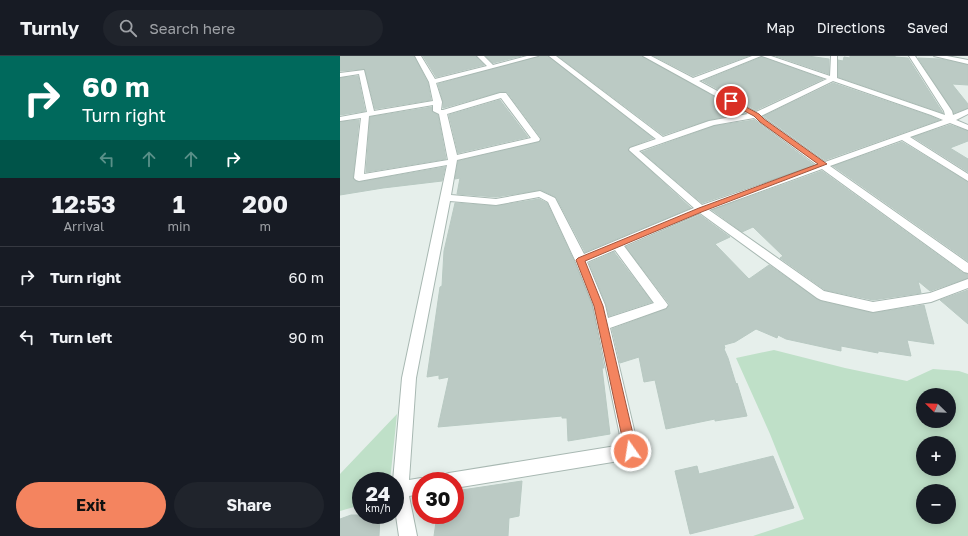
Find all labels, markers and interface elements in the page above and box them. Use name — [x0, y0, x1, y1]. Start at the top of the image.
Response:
search box — [103, 10, 383, 46]
text: Turnly — [20, 16, 79, 39]
icon: search — [117, 17, 139, 39]
text: Search here — [149, 19, 235, 37]
text: Map — [766, 19, 795, 36]
text: Directions — [817, 19, 885, 36]
text: Saved — [907, 19, 948, 36]
text: 60 m — [82, 70, 149, 103]
icon: right — [16, 72, 68, 124]
pin — [714, 84, 748, 118]
icon: arrive — [720, 90, 742, 112]
text: Turn right — [82, 104, 166, 126]
icon: left — [96, 148, 118, 170]
icon: ahead — [138, 148, 160, 170]
icon: ahead — [180, 148, 202, 170]
icon: right — [222, 148, 244, 170]
text: 12:53 — [52, 189, 116, 218]
text: 1 — [173, 189, 185, 218]
text: 200 — [242, 189, 288, 218]
text: Arrival — [63, 218, 104, 234]
text: min — [168, 218, 191, 234]
text: m — [260, 218, 271, 234]
icon: right — [16, 266, 38, 288]
text: Turn right — [50, 268, 121, 286]
text: 60 m — [289, 268, 324, 286]
icon: left — [16, 326, 38, 348]
text: Turn left — [50, 328, 112, 346]
text: 90 m — [289, 328, 324, 346]
north arrow — [916, 388, 956, 428]
map controls — [916, 388, 956, 524]
position arrow — [610, 430, 652, 472]
button: + — [916, 436, 956, 476]
speed limit sign: 30 — [412, 472, 464, 524]
text: 24 — [366, 481, 390, 505]
button: Exit — [16, 482, 166, 528]
button: Share — [174, 482, 324, 528]
button: − — [916, 484, 956, 524]
text: km/h — [365, 502, 391, 514]

